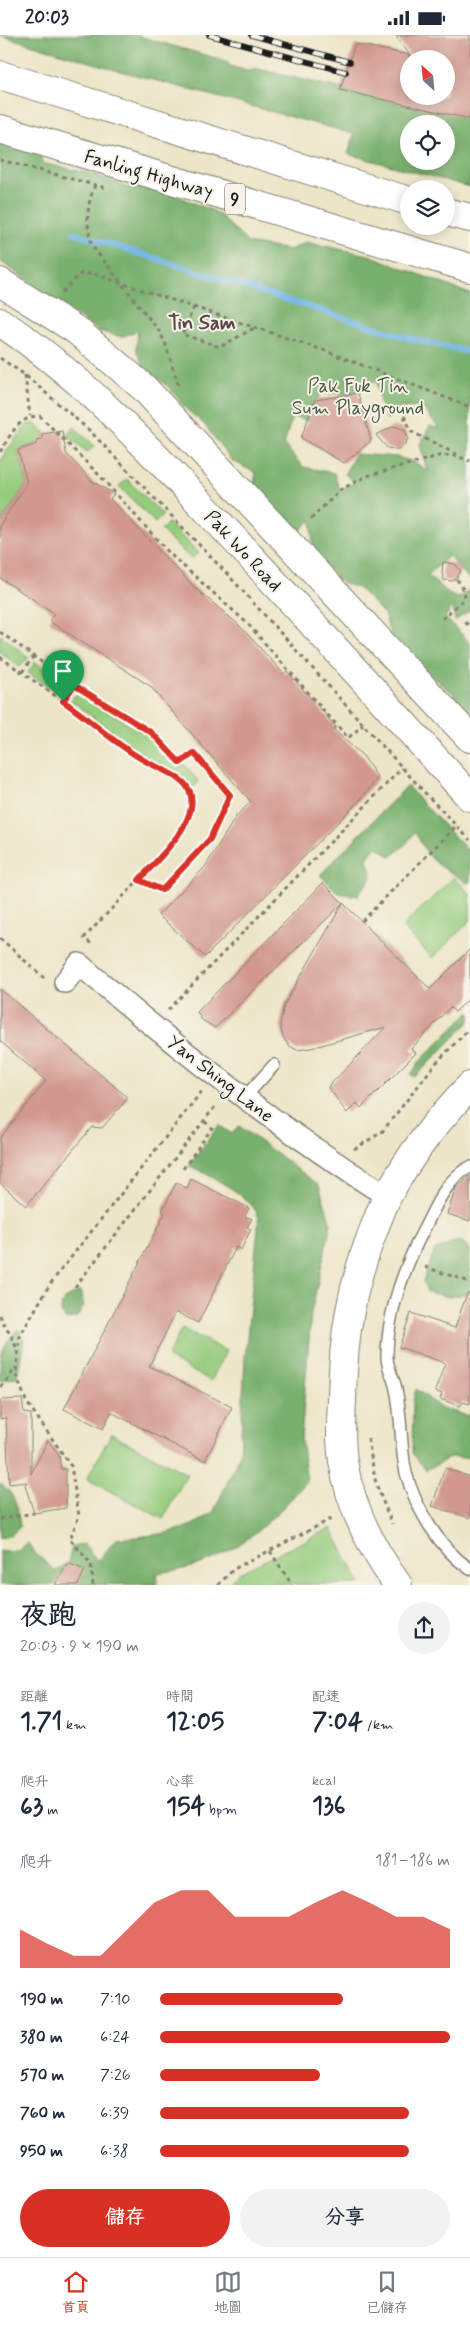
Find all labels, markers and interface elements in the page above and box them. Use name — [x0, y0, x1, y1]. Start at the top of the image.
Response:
text: 20:03 — [25, 5, 69, 30]
north arrow — [400, 50, 455, 105]
map controls — [400, 50, 455, 235]
button: locate — [400, 115, 455, 170]
street label: Fanling Highway — [81, 144, 216, 208]
button: layers — [400, 180, 455, 235]
road number: 9 — [225, 183, 245, 215]
district label: Tin Sam — [168, 310, 236, 337]
park label: Pak Fuk Tin Sum Playground — [292, 374, 424, 423]
street label: Pak Wo Road — [199, 505, 287, 597]
pin — [42, 650, 84, 701]
icon: arrive — [49, 657, 77, 685]
street label: Yan Shing Lane — [161, 1030, 278, 1130]
text: 夜跑 — [20, 1598, 76, 1635]
button: share — [398, 1602, 450, 1654]
text: 20:03 · 9 × 190 m — [20, 1636, 139, 1657]
text: 距離 — [20, 1688, 48, 1706]
text: 時間 — [166, 1688, 194, 1706]
text: 配速 — [312, 1688, 340, 1706]
text: 1.71 — [20, 1706, 62, 1739]
text: 12:05 — [166, 1706, 224, 1739]
text: 7:04 — [312, 1706, 363, 1739]
text: km — [62, 1716, 87, 1734]
text: /km — [363, 1716, 393, 1734]
text: kcal — [312, 1772, 336, 1790]
text: 爬升 — [20, 1773, 48, 1791]
text: 心率 — [166, 1773, 194, 1791]
text: 136 — [312, 1790, 346, 1823]
text: 63 — [20, 1791, 43, 1824]
text: 154 — [166, 1791, 205, 1824]
text: m — [43, 1801, 58, 1819]
text: bpm — [205, 1801, 237, 1819]
text: 181–186 m — [375, 1850, 450, 1871]
text: 爬升 — [20, 1852, 52, 1873]
text: 190 m — [20, 1989, 63, 2010]
text: 7:10 — [100, 1989, 130, 2010]
text: 380 m — [20, 2027, 63, 2048]
text: 6:24 — [100, 2027, 130, 2048]
text: 570 m — [20, 2065, 64, 2086]
text: 7:26 — [100, 2065, 131, 2086]
text: 760 m — [20, 2103, 65, 2124]
text: 6:39 — [100, 2103, 129, 2124]
text: 950 m — [20, 2141, 63, 2162]
text: 6:38 — [100, 2141, 128, 2162]
button: 儲存 — [20, 2189, 230, 2247]
button: 分享 — [240, 2189, 450, 2247]
tab: 首頁 — [62, 2268, 90, 2317]
tab: 地圖 — [214, 2268, 242, 2317]
tab: 已儲存 — [366, 2268, 408, 2317]

